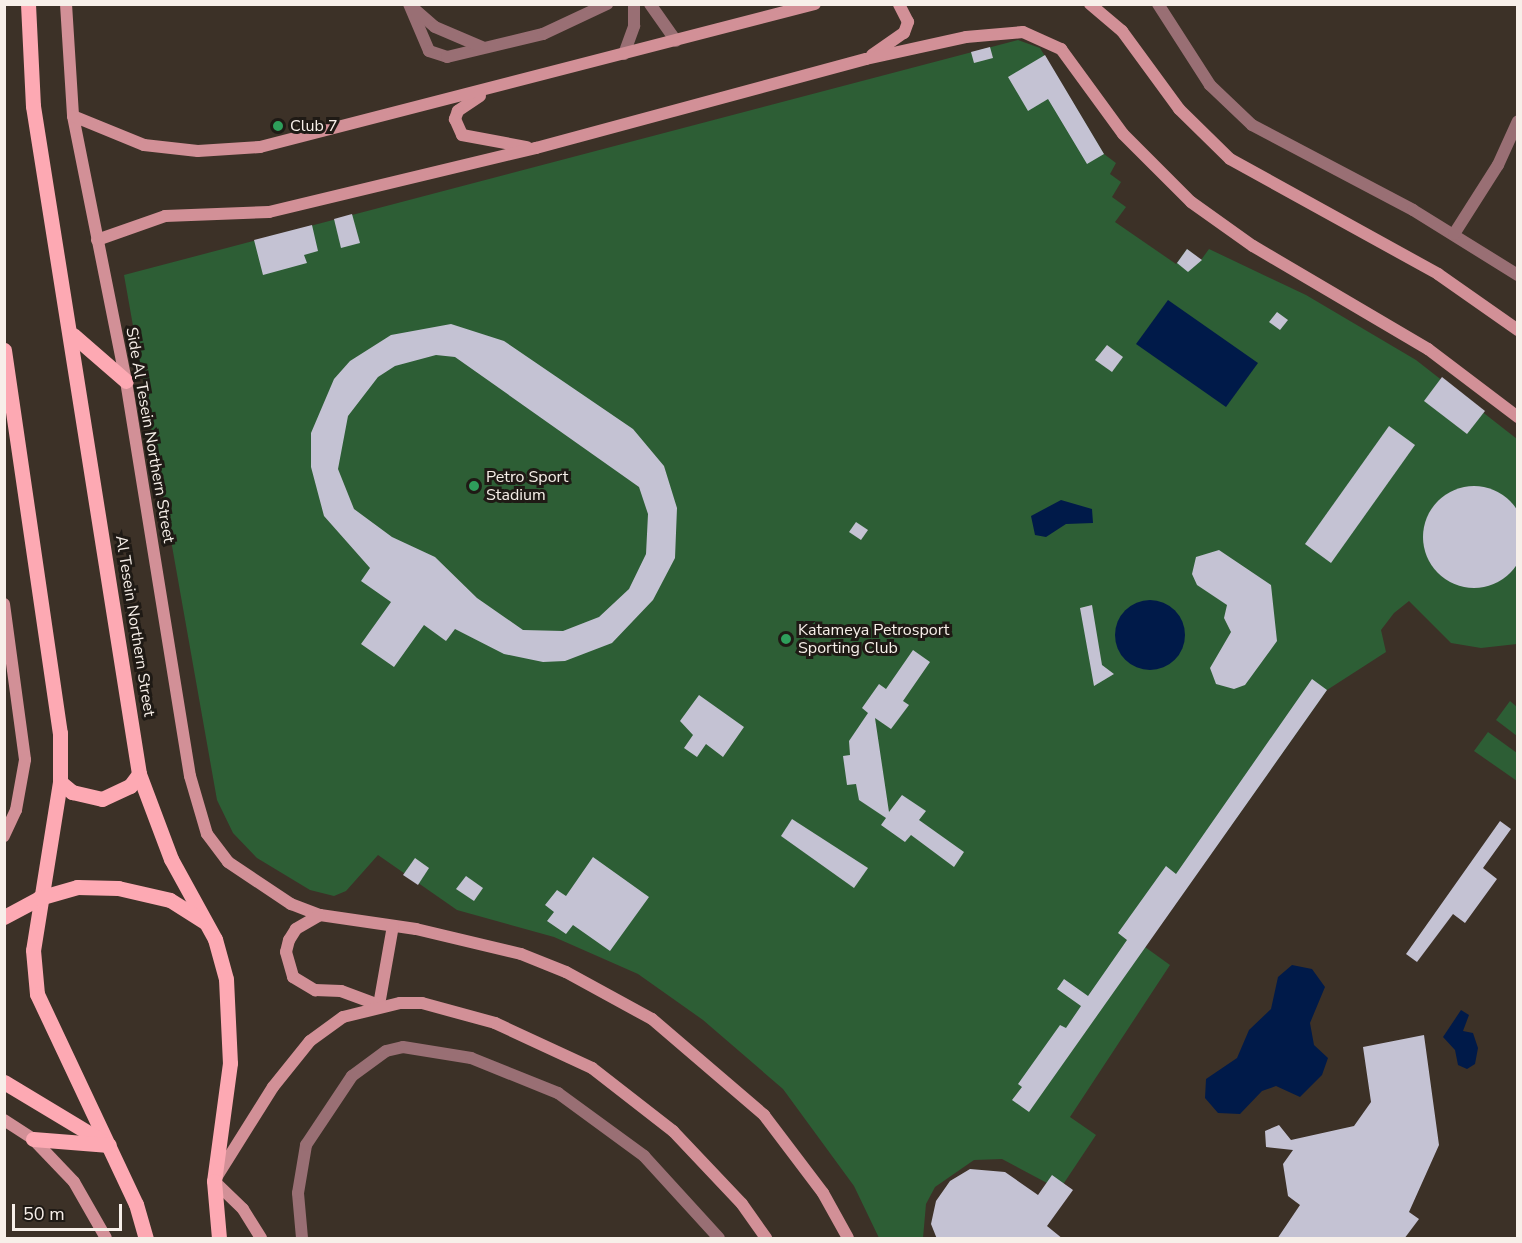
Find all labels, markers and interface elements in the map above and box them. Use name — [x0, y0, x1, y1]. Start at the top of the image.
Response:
place label: Club 7 — [290, 116, 338, 136]
marker: Club 7 — [271, 119, 285, 133]
street label: Side Al Tesein Northern Street — [122, 326, 178, 544]
place label: Petro Sport Stadium — [486, 467, 568, 505]
marker: Petro Sport Stadium — [467, 479, 481, 493]
street label: Al Tesein Northern Street — [111, 534, 159, 718]
place label: Katameya Petrosport Sporting Club — [798, 620, 949, 658]
marker: Katameya Petrosport Sporting Club — [779, 632, 793, 646]
scale bar — [15, 1192, 124, 1230]
text: 50 m — [23, 1202, 65, 1226]

